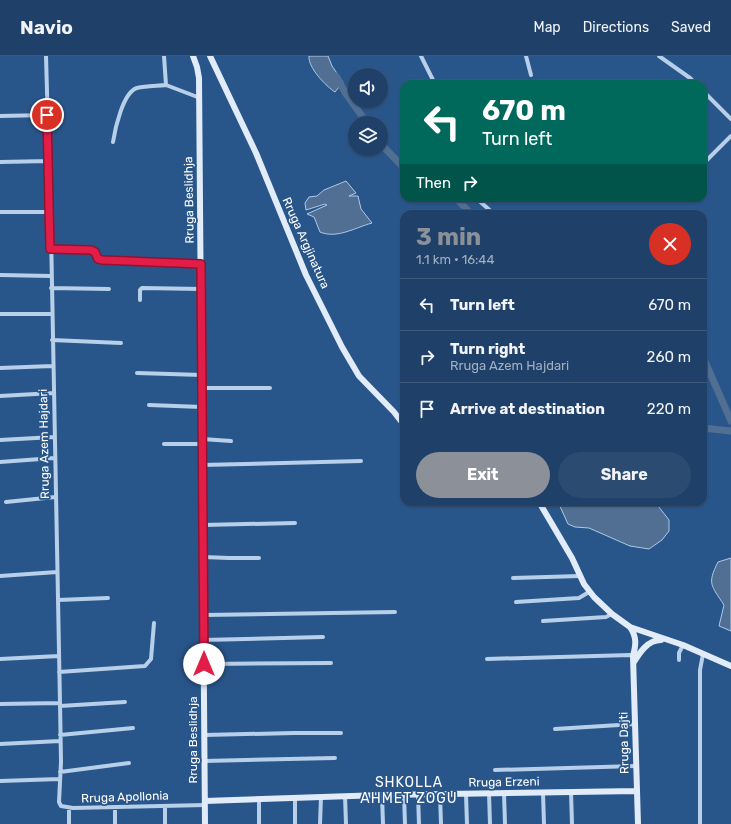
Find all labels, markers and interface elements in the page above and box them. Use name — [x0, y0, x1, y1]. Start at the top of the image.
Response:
text: Navio — [20, 16, 73, 39]
text: Map — [534, 19, 561, 36]
text: Directions — [583, 19, 649, 36]
text: Saved — [671, 19, 711, 36]
map controls — [348, 68, 388, 156]
button: sound — [348, 68, 388, 108]
text: 670 m — [482, 94, 566, 127]
icon: left — [416, 96, 468, 148]
pin — [30, 98, 64, 132]
icon: arrive — [36, 104, 58, 126]
button: layers — [348, 116, 388, 156]
text: Turn left — [482, 128, 552, 150]
street label: Rruga Beslidhja — [181, 156, 197, 244]
icon: right — [459, 172, 481, 194]
text: Then — [416, 174, 451, 192]
street label: Rruga Argjinatura — [280, 195, 332, 291]
text: 3 min — [416, 223, 481, 251]
button: close — [649, 223, 691, 265]
text: 1.1 km · 16:44 — [416, 252, 495, 267]
icon: left — [416, 294, 438, 316]
text: Turn left — [450, 296, 515, 314]
text: 670 m — [648, 296, 691, 314]
text: Turn right — [450, 340, 525, 358]
icon: right — [416, 346, 438, 368]
text: 260 m — [647, 348, 691, 366]
text: Rruga Azem Hajdari — [450, 358, 569, 373]
street label: Rruga Azem Hajdari — [36, 389, 52, 499]
icon: arrive — [416, 398, 438, 420]
text: Arrive at destination — [450, 400, 605, 418]
text: 220 m — [647, 400, 691, 418]
button: Exit — [416, 452, 550, 498]
button: Share — [558, 452, 691, 498]
position arrow — [183, 643, 225, 685]
street label: Rruga Beslidhja — [186, 696, 200, 784]
street label: Rruga Dajti — [616, 712, 632, 774]
district label: SHKOLLA AHMET ZOGU — [360, 774, 458, 807]
street label: Rruga Erzeni — [468, 774, 540, 790]
street label: Rruga Apollonia — [81, 788, 169, 806]

